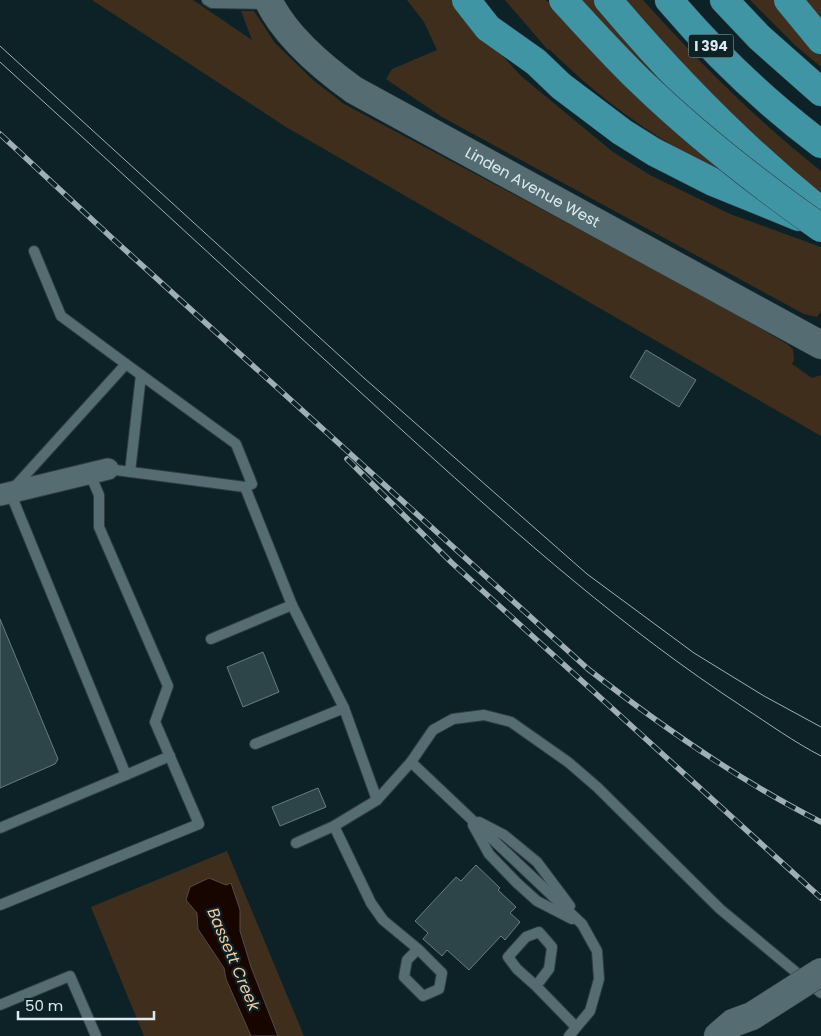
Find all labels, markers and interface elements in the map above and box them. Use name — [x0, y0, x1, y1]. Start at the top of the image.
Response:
road number: I 394 — [688, 34, 734, 58]
street label: Linden Avenue West — [462, 142, 604, 232]
water label: Bassett Creek — [201, 904, 266, 1015]
scale bar — [18, 988, 154, 1020]
text: 50 m — [25, 995, 63, 1016]

